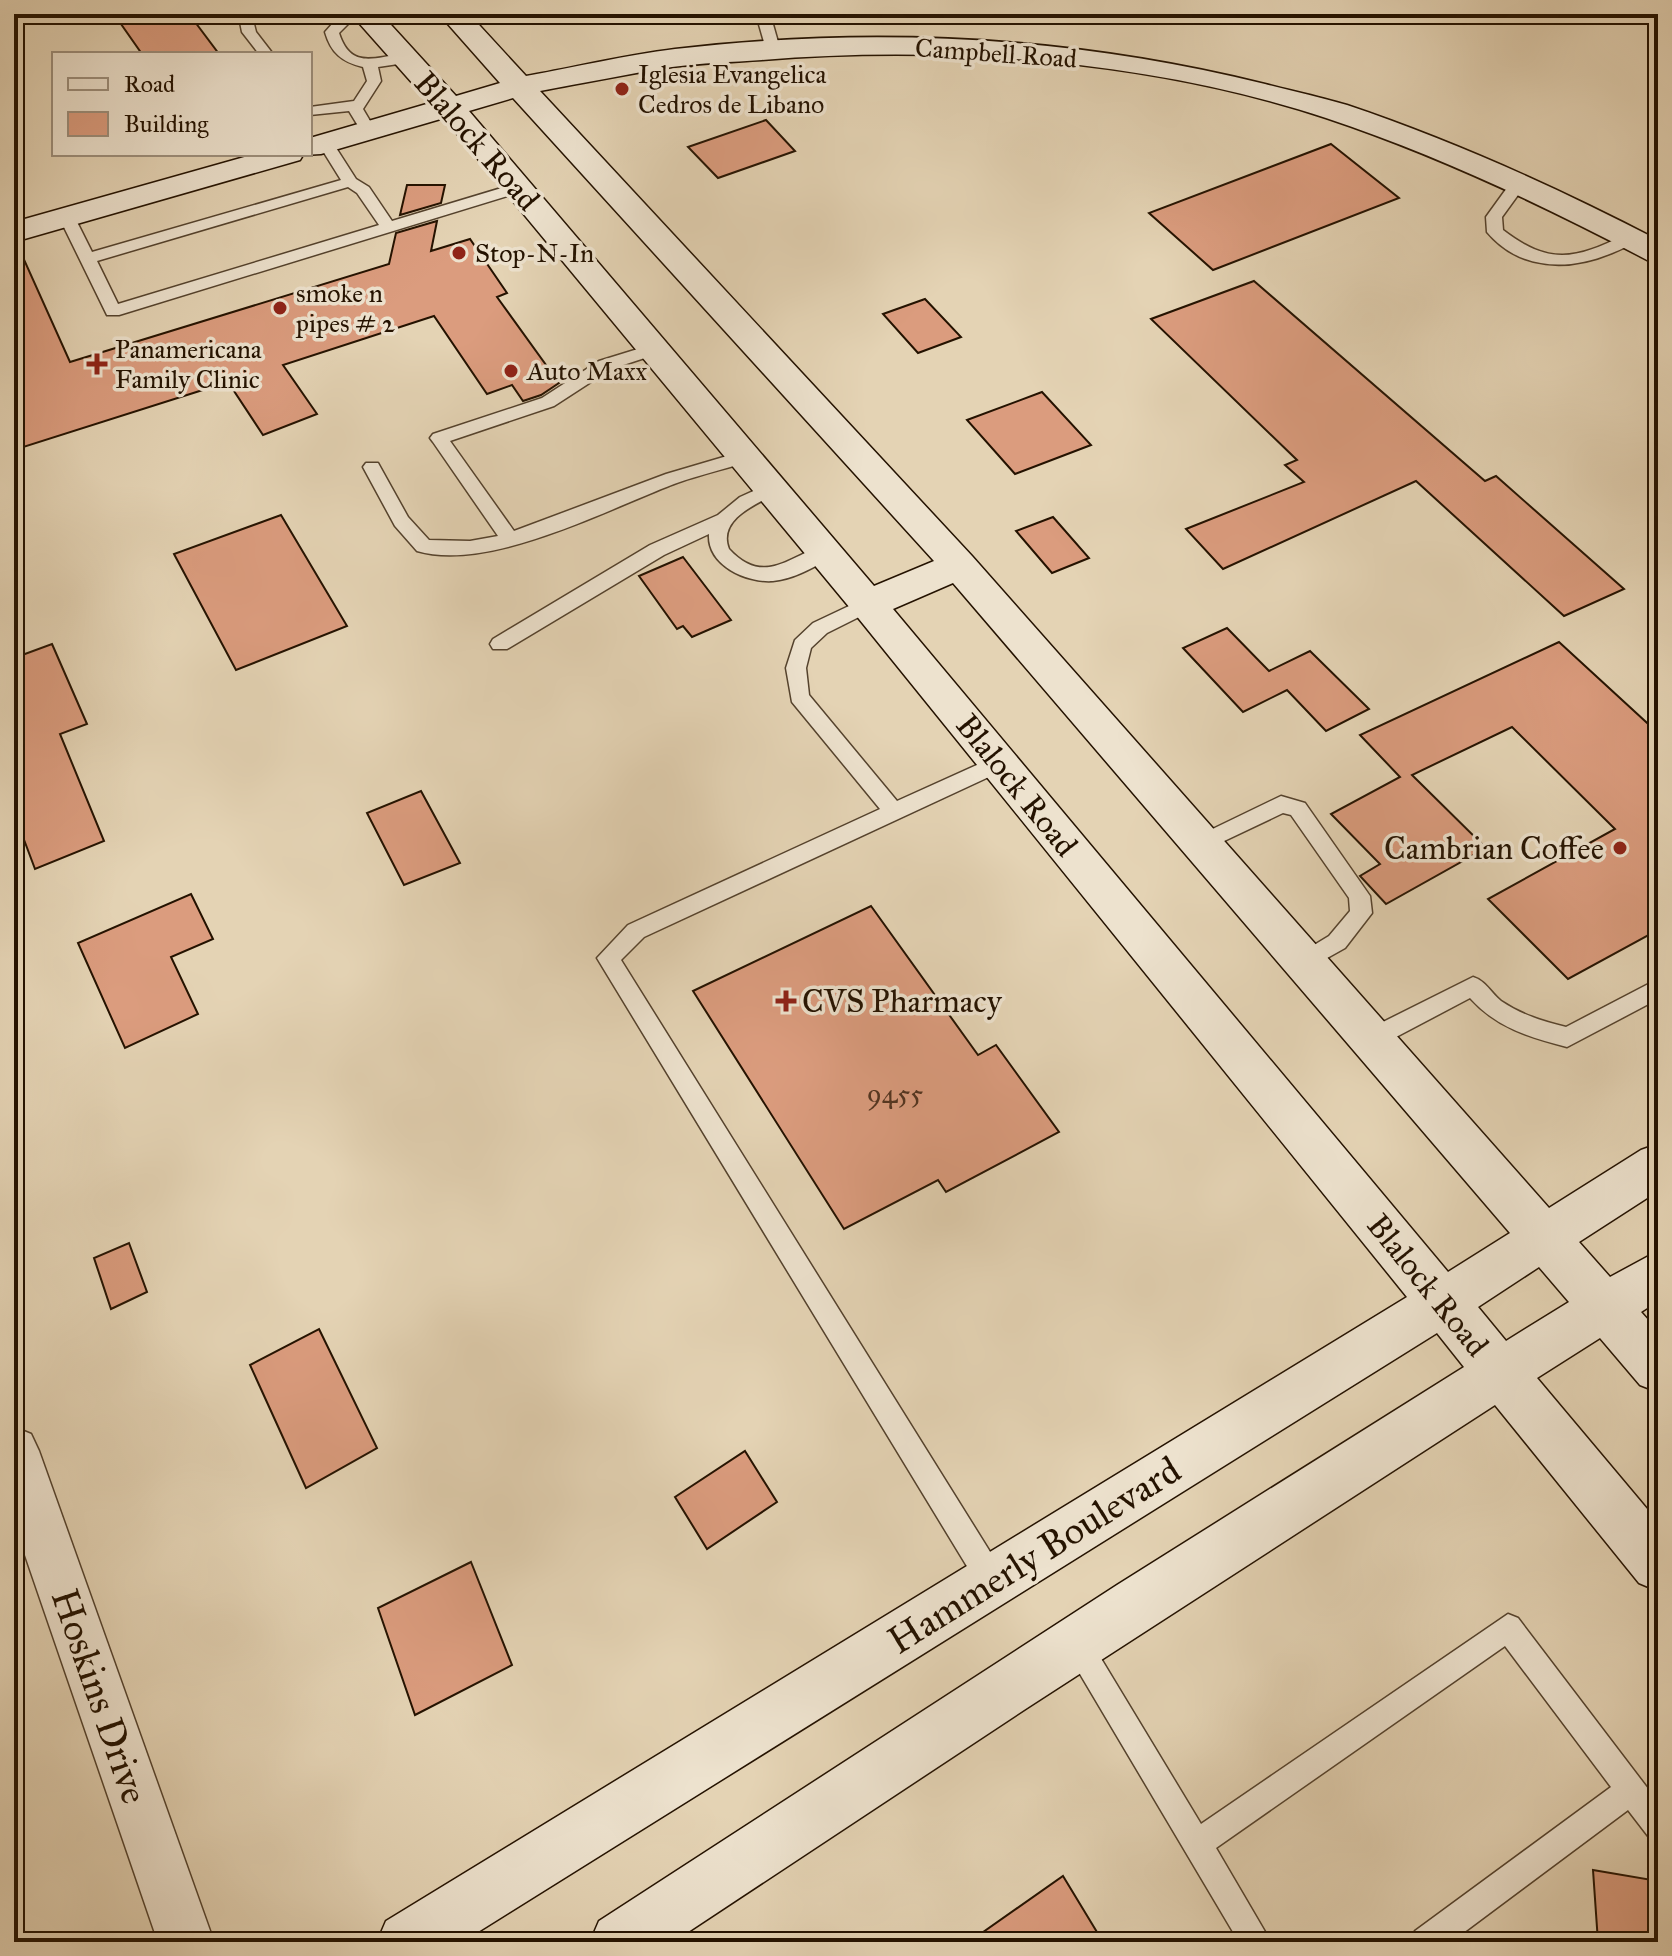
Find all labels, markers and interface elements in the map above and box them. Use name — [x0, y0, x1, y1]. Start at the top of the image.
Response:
street label: Campbell Road — [914, 31, 1078, 75]
legend — [52, 52, 312, 156]
place label: Iglesia Evangelica Cedros de Libano — [638, 58, 827, 120]
street label: Blalock Road — [406, 64, 548, 219]
text: Road — [124, 69, 175, 99]
marker: Iglesia Evangelica Cedros de Libano — [613, 80, 631, 98]
text: Building — [124, 109, 209, 139]
place label: Stop-N-In — [475, 237, 594, 269]
marker: Stop-N-In — [450, 244, 468, 262]
place label: smoke n pipes # 2 — [295, 277, 395, 339]
marker: smoke n pipes # 2 — [271, 299, 289, 317]
place label: Panamericana Family Clinic — [115, 333, 262, 395]
marker: Panamericana Family Clinic — [86, 353, 108, 375]
place label: Auto Maxx — [526, 355, 648, 387]
marker: Auto Maxx — [502, 362, 520, 380]
street label: Blalock Road — [947, 706, 1086, 864]
place label: Cambrian Coffee — [1384, 829, 1604, 868]
marker: Cambrian Coffee — [1611, 839, 1629, 857]
place label: CVS Pharmacy — [802, 982, 1003, 1021]
marker: CVS Pharmacy — [777, 992, 795, 1010]
house number: 9455 — [867, 1076, 923, 1111]
street label: Blalock Road — [1358, 1206, 1497, 1364]
street label: Hammerly Boulevard — [879, 1446, 1189, 1664]
street label: Hoskins Drive — [42, 1583, 158, 1809]

